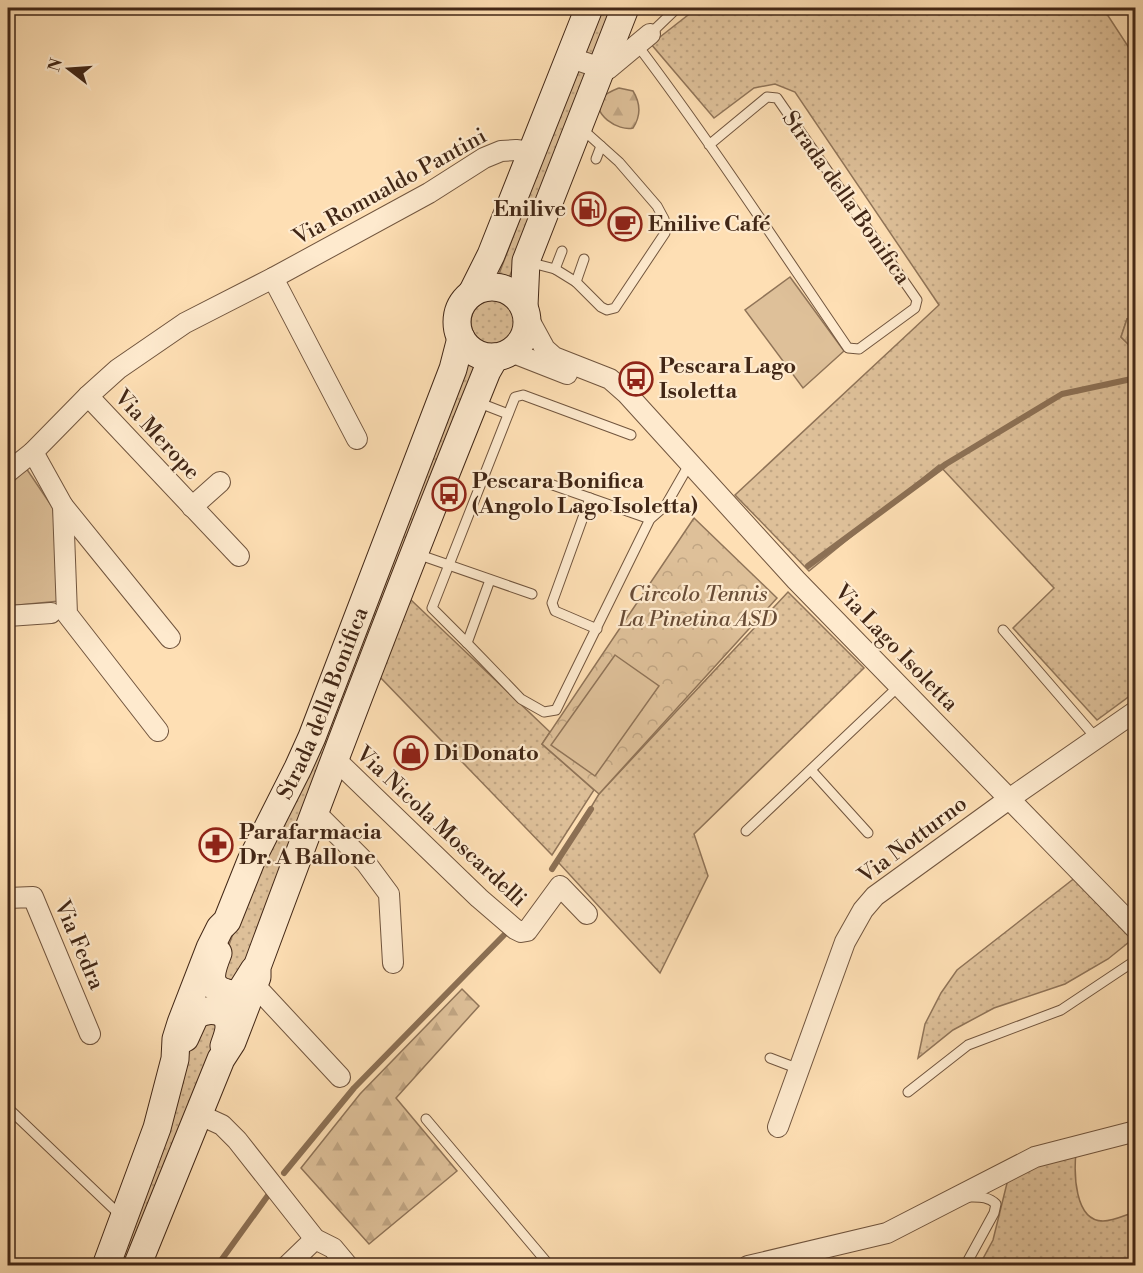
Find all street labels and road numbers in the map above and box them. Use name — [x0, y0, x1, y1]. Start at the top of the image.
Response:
street label: Strada della Bonifica — [776, 106, 916, 291]
street label: Via Romualdo Pantini — [288, 123, 492, 252]
street label: Via Merope — [108, 384, 206, 486]
street label: Via Lago Isoletta — [828, 578, 964, 718]
street label: Strada della Bonifica — [271, 602, 374, 804]
street label: Via Nicola Moscardelli — [349, 740, 532, 913]
street label: Via Notturno — [853, 790, 973, 890]
street label: Via Fedra — [48, 895, 110, 995]

